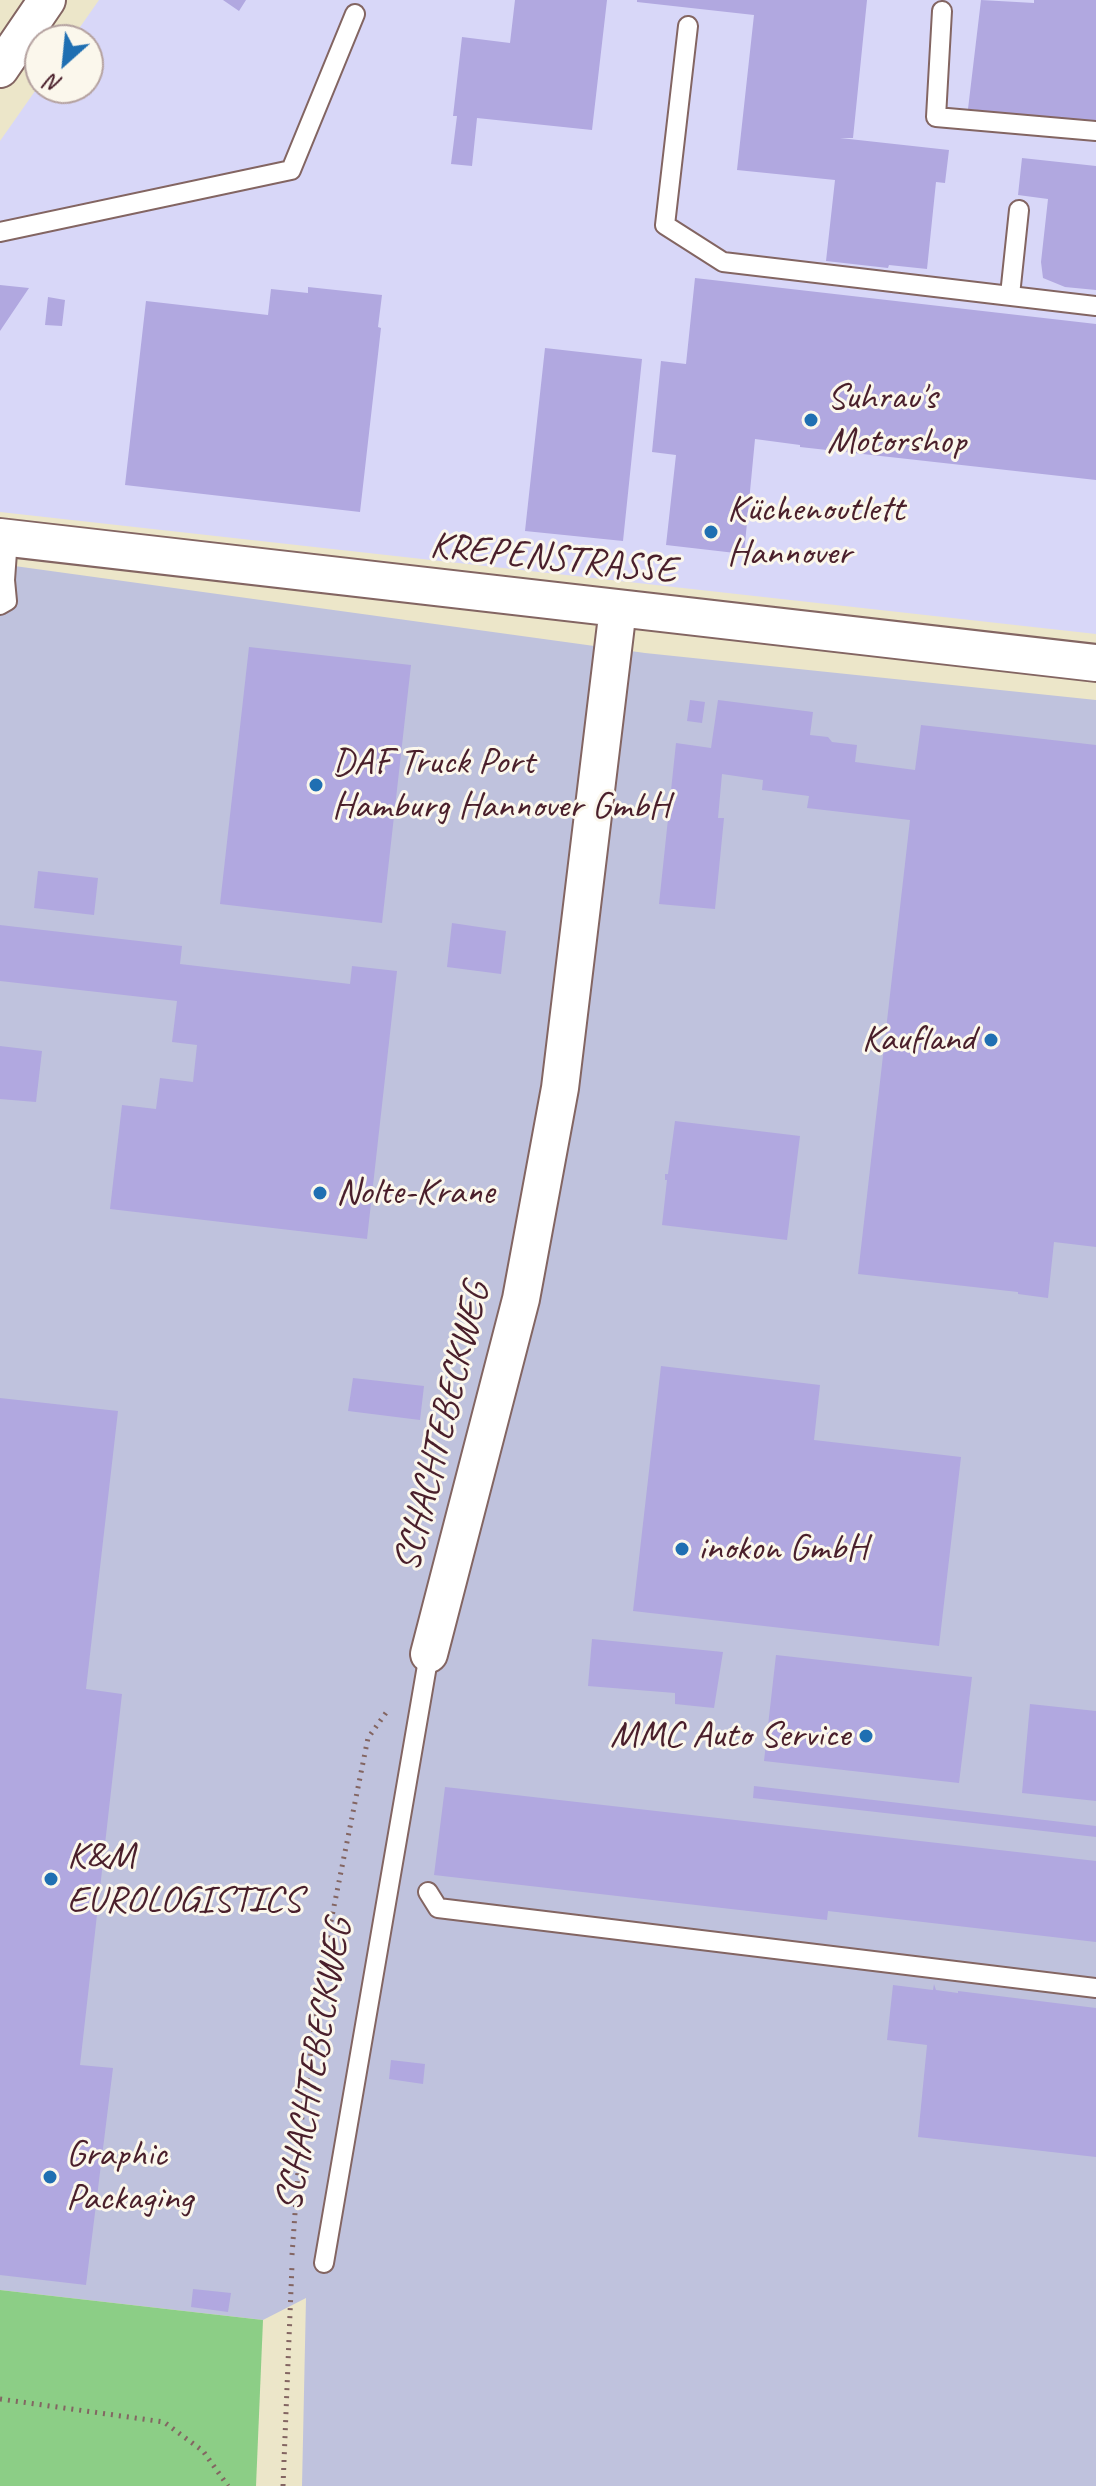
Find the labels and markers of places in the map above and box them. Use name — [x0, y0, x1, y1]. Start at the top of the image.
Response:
place label: Suhrau's Motorshop — [827, 375, 966, 464]
marker: Suhrau's Motorshop — [802, 411, 820, 429]
place label: Küchenoutlett Hannover — [727, 487, 904, 576]
marker: Küchenoutlett Hannover — [702, 523, 720, 541]
place label: DAF Truck Port Hamburg Hannover GmbH — [332, 740, 670, 830]
marker: DAF Truck Port Hamburg Hannover GmbH — [307, 776, 325, 794]
place label: Kaufland — [862, 1017, 975, 1063]
marker: Kaufland — [982, 1031, 1000, 1049]
place label: Nolte-Krane — [336, 1170, 494, 1216]
marker: Nolte-Krane — [311, 1184, 329, 1202]
place label: inokon GmbH — [698, 1526, 867, 1572]
marker: inokon GmbH — [673, 1540, 691, 1558]
place label: MMC Auto Service — [610, 1713, 850, 1759]
marker: MMC Auto Service — [857, 1727, 875, 1745]
place label: K&M EUROLOGISTICS — [67, 1834, 301, 1924]
marker: K&M EUROLOGISTICS — [42, 1870, 60, 1888]
place label: Graphic Packaging — [66, 2132, 193, 2222]
marker: Graphic Packaging — [41, 2168, 59, 2186]

